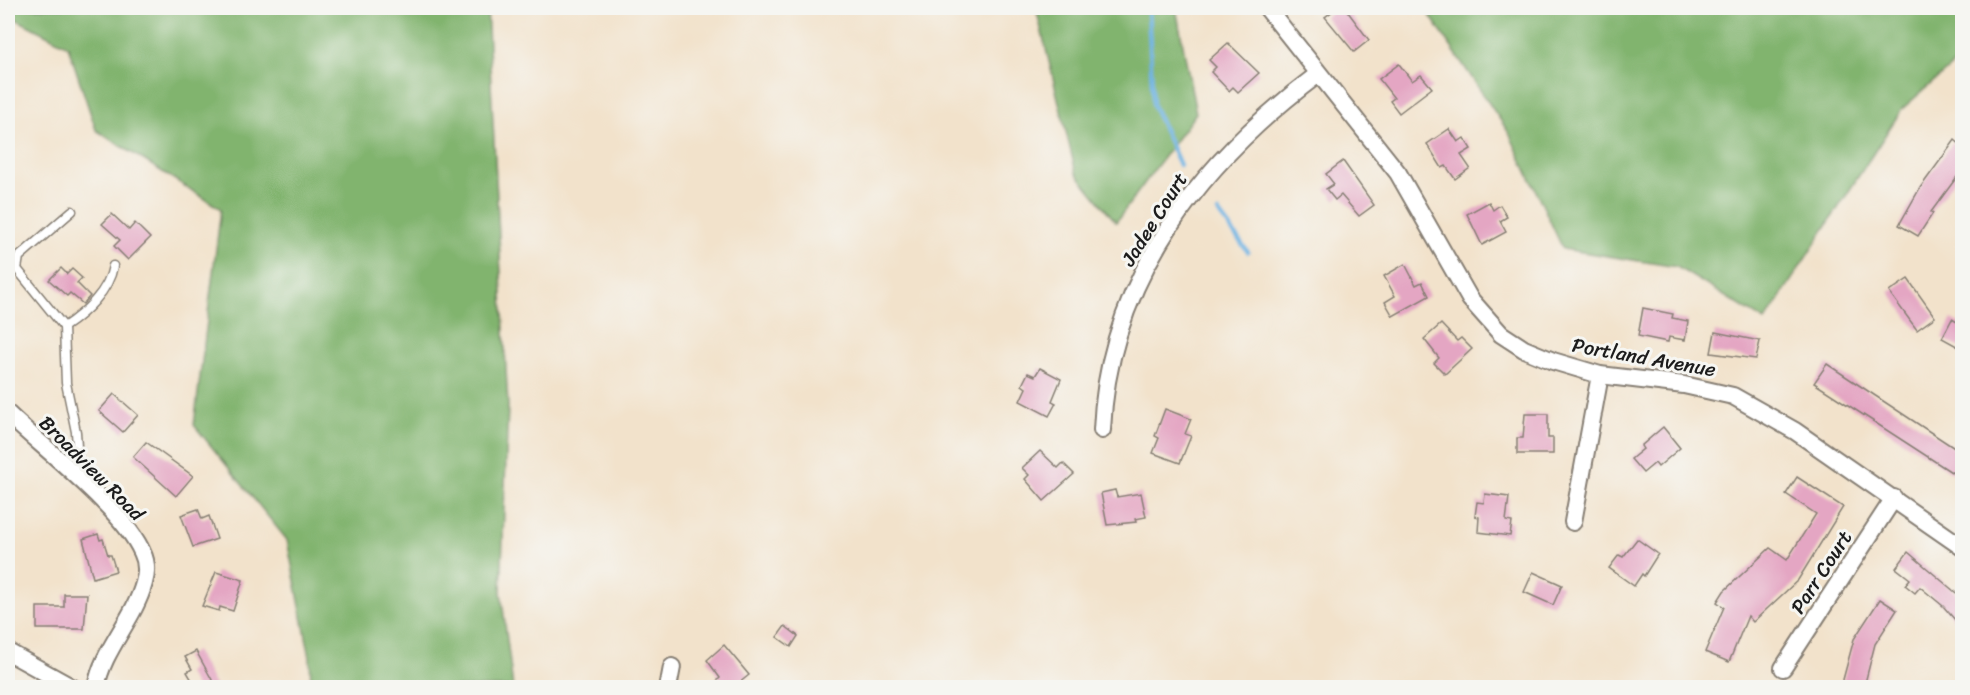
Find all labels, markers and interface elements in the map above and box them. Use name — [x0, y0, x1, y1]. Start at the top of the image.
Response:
street label: Jadee Court — [1111, 165, 1197, 274]
street label: Portland Avenue — [1569, 328, 1719, 387]
street label: Broadview Road — [30, 407, 154, 531]
street label: Parr Court — [1781, 523, 1862, 621]

